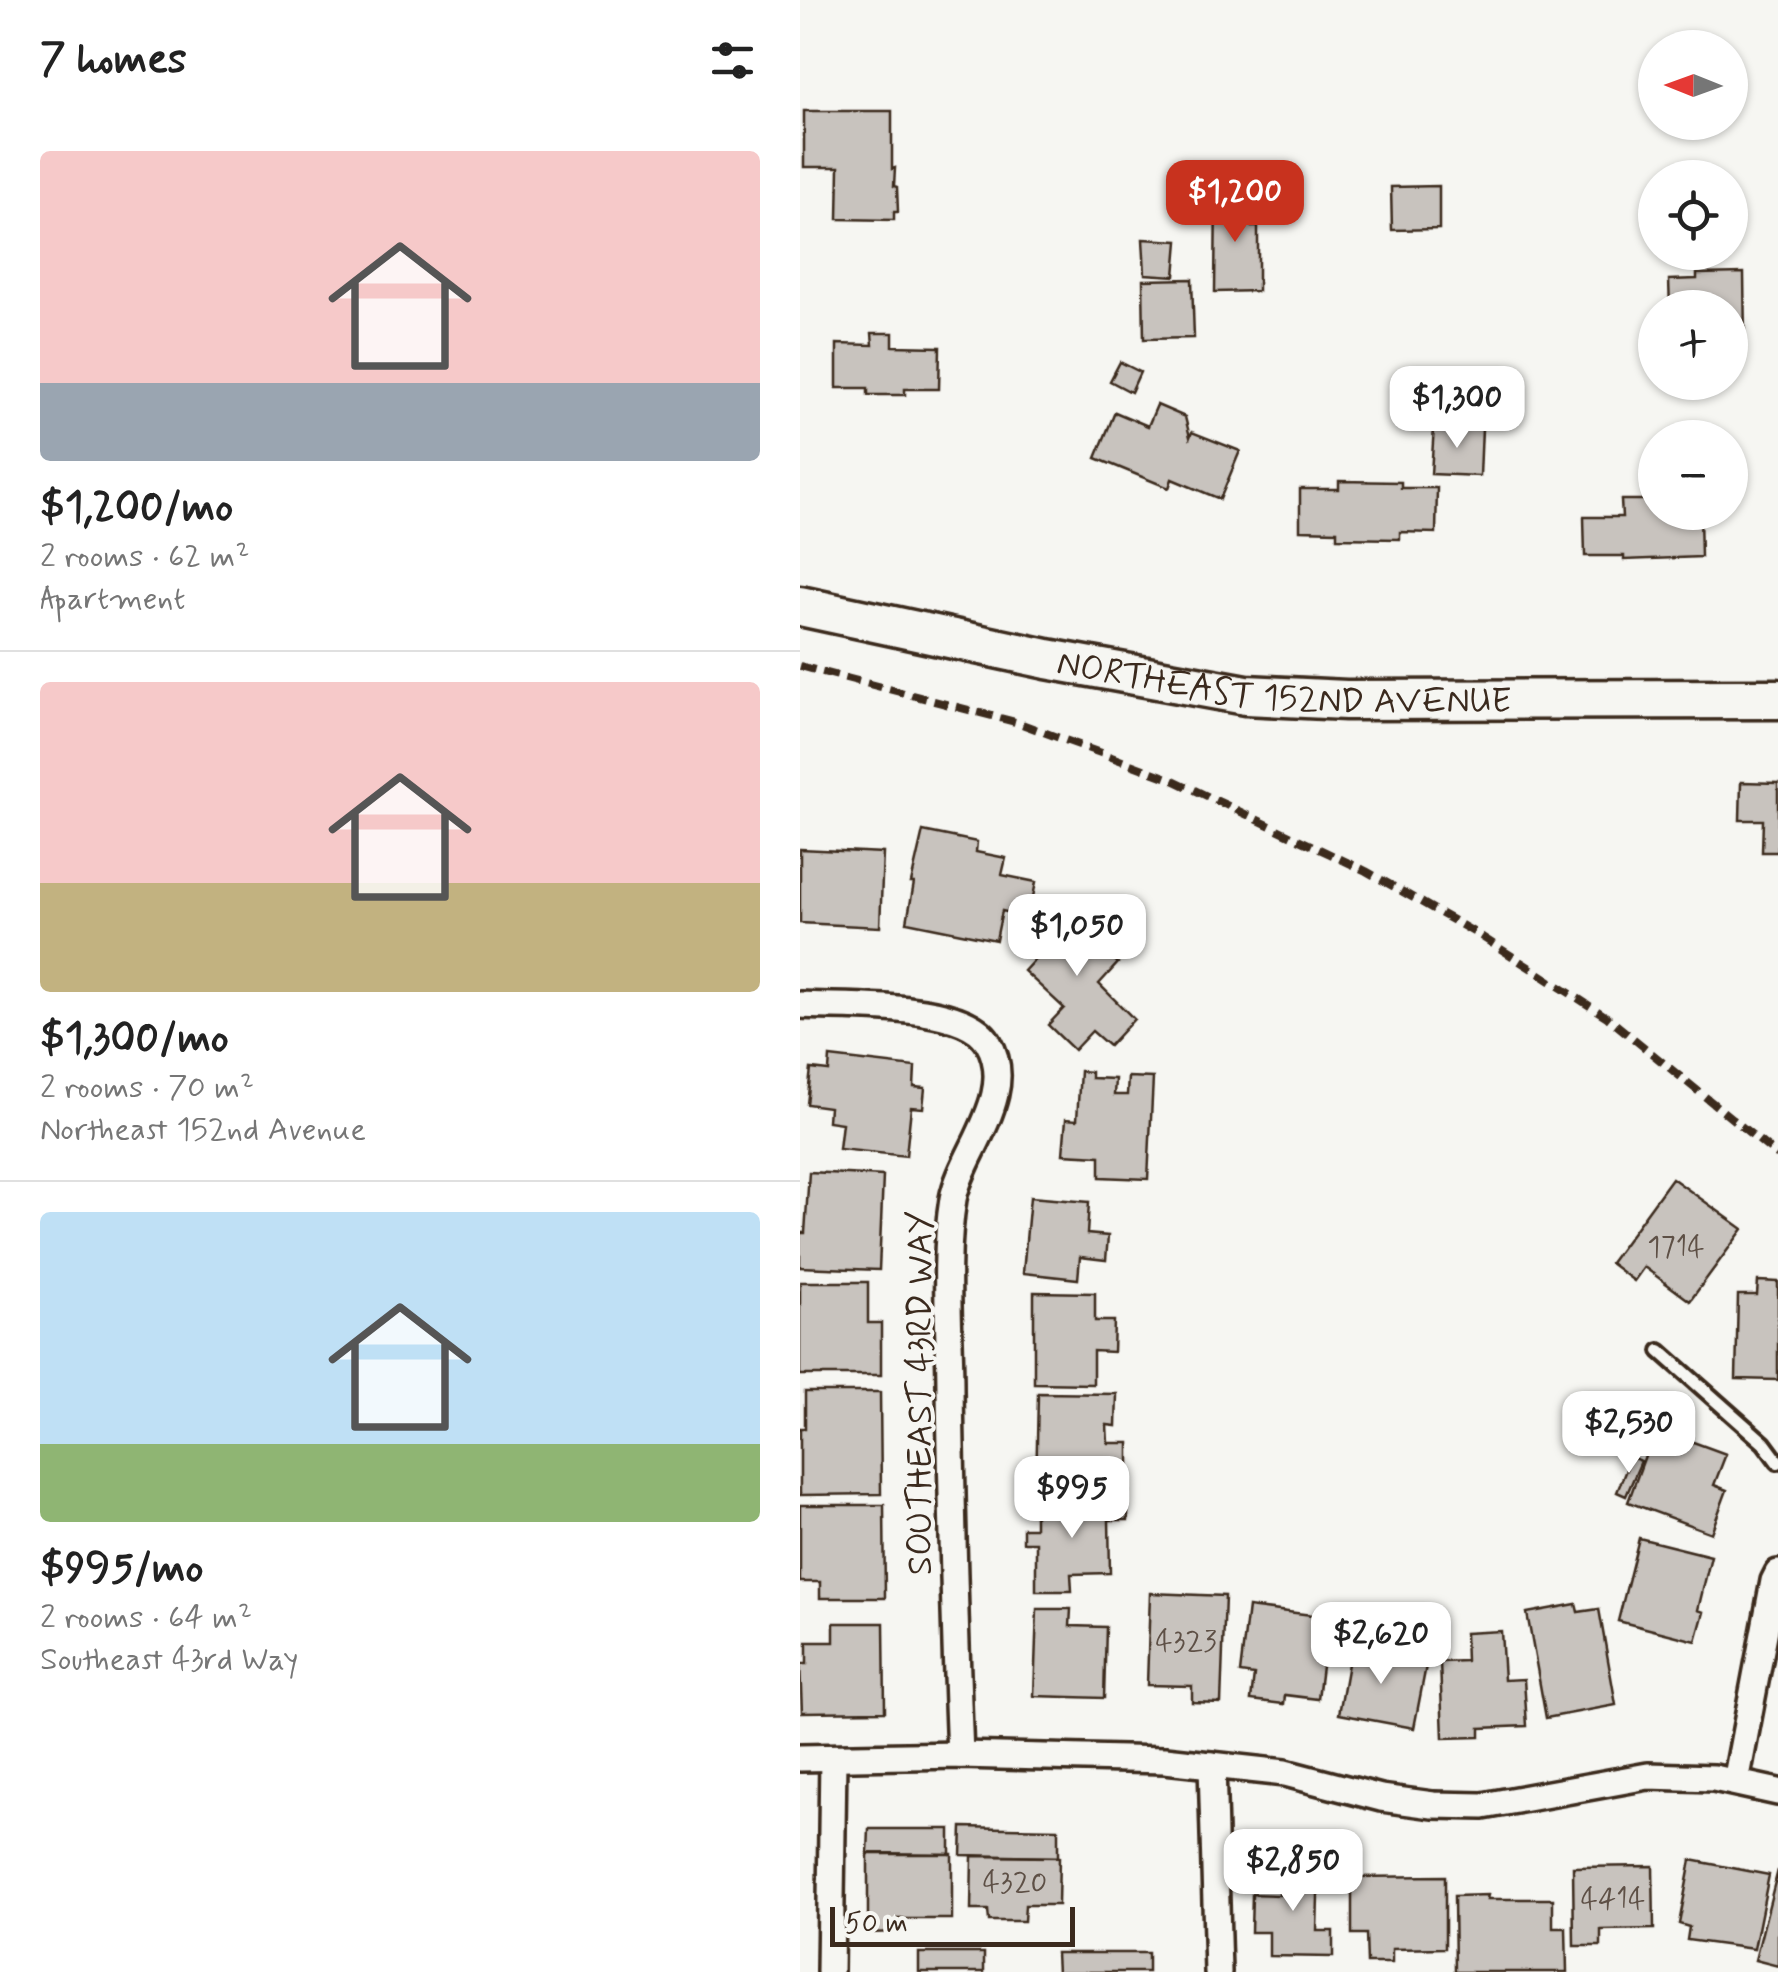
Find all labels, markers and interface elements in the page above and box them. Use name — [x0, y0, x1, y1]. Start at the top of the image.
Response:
north arrow — [1638, 30, 1748, 140]
map controls — [1638, 30, 1748, 530]
text: 7 homes — [40, 33, 187, 88]
icon: filters — [705, 33, 760, 88]
pin: $1,200 — [1154, 160, 1316, 245]
button: locate — [1638, 160, 1748, 270]
text: $1,200 — [1188, 171, 1282, 213]
icon: home — [310, 216, 490, 396]
button: + — [1638, 290, 1748, 400]
pin: $1,300 — [1376, 366, 1538, 451]
text: $1,300 — [1412, 377, 1502, 419]
button: − — [1638, 420, 1748, 530]
text: $1,200/mo — [40, 481, 233, 536]
text: 2 rooms · 62 m² — [40, 536, 249, 578]
text: Apartment — [40, 578, 185, 620]
street label: NORTHEAST 152ND AVENUE — [1053, 640, 1512, 725]
icon: home — [310, 747, 490, 927]
pin: $1,050 — [996, 894, 1158, 979]
text: $1,050 — [1030, 905, 1124, 947]
text: $1,300/mo — [40, 1012, 229, 1067]
text: 2 rooms · 70 m² — [40, 1067, 254, 1109]
text: Northeast 152nd Avenue — [40, 1109, 366, 1151]
street label: SOUTHEAST 43RD WAY — [898, 1211, 944, 1575]
house number: 1714 — [1647, 1228, 1705, 1267]
icon: home — [310, 1277, 490, 1457]
pin: $2,530 — [1548, 1391, 1710, 1476]
text: $2,530 — [1584, 1402, 1674, 1444]
pin: $995 — [1013, 1456, 1131, 1541]
text: $995 — [1036, 1467, 1108, 1509]
text: $995/mo — [40, 1542, 203, 1597]
text: 2 rooms · 64 m² — [40, 1597, 252, 1639]
pin: $2,620 — [1300, 1602, 1462, 1687]
text: $2,620 — [1333, 1613, 1429, 1655]
house number: 4323 — [1155, 1622, 1217, 1661]
text: Southeast 43rd Way — [40, 1639, 299, 1681]
pin: $2,850 — [1212, 1829, 1374, 1914]
text: $2,850 — [1246, 1840, 1340, 1882]
house number: 4320 — [983, 1863, 1047, 1902]
house number: 4414 — [1581, 1880, 1645, 1919]
scale bar — [830, 1902, 1075, 1946]
text: 50 m — [845, 1906, 908, 1943]

